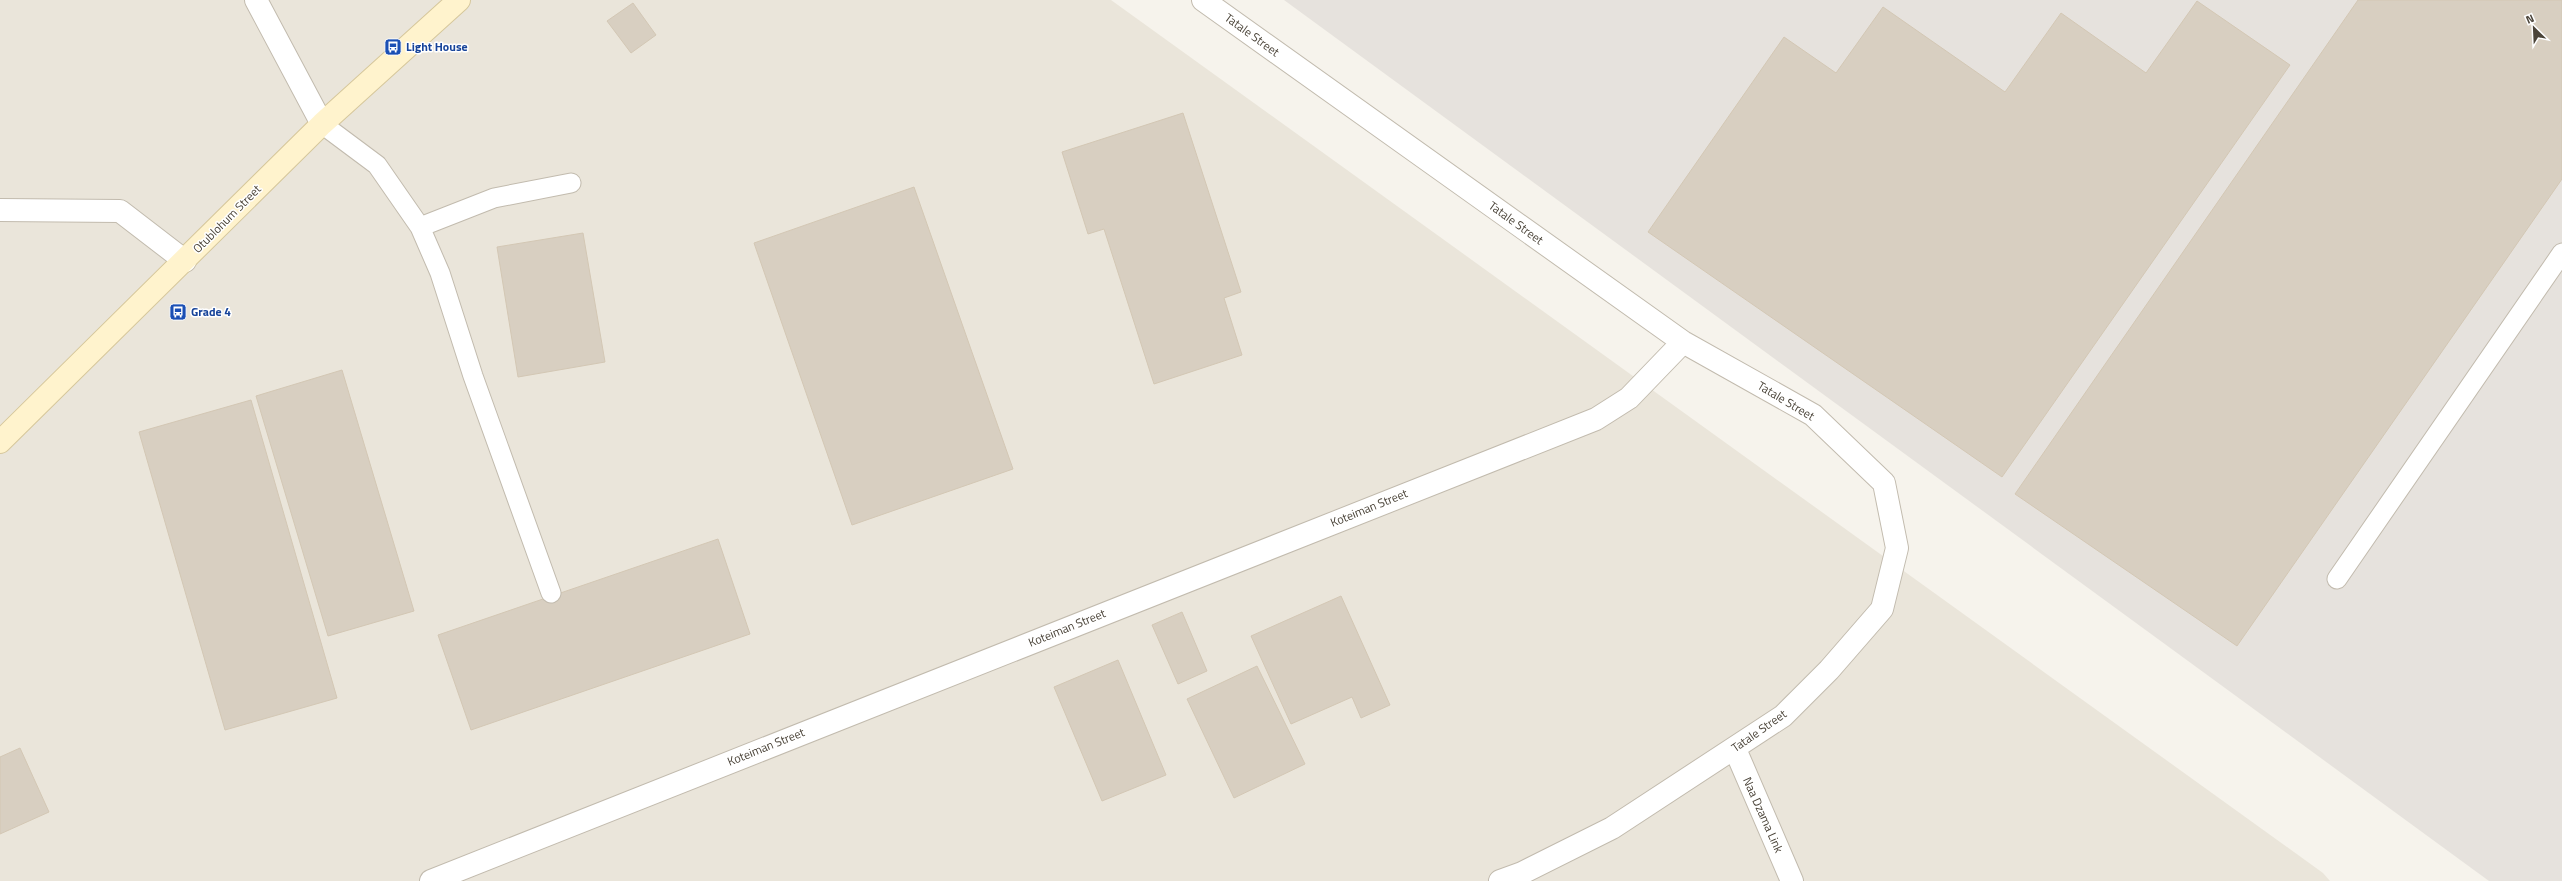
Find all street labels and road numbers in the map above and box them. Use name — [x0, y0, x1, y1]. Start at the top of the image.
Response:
street label: Tatale Street — [1221, 8, 1284, 62]
street label: Otublohum Street — [188, 179, 266, 257]
street label: Tatale Street — [1485, 196, 1548, 250]
street label: Tatale Street — [1754, 376, 1819, 426]
street label: Koteiman Street — [1327, 483, 1411, 532]
street label: Koteiman Street — [1025, 603, 1109, 652]
street label: Tatale Street — [1727, 704, 1791, 757]
street label: Koteiman Street — [724, 722, 808, 771]
street label: Naa Dzama Link — [1738, 774, 1789, 856]

